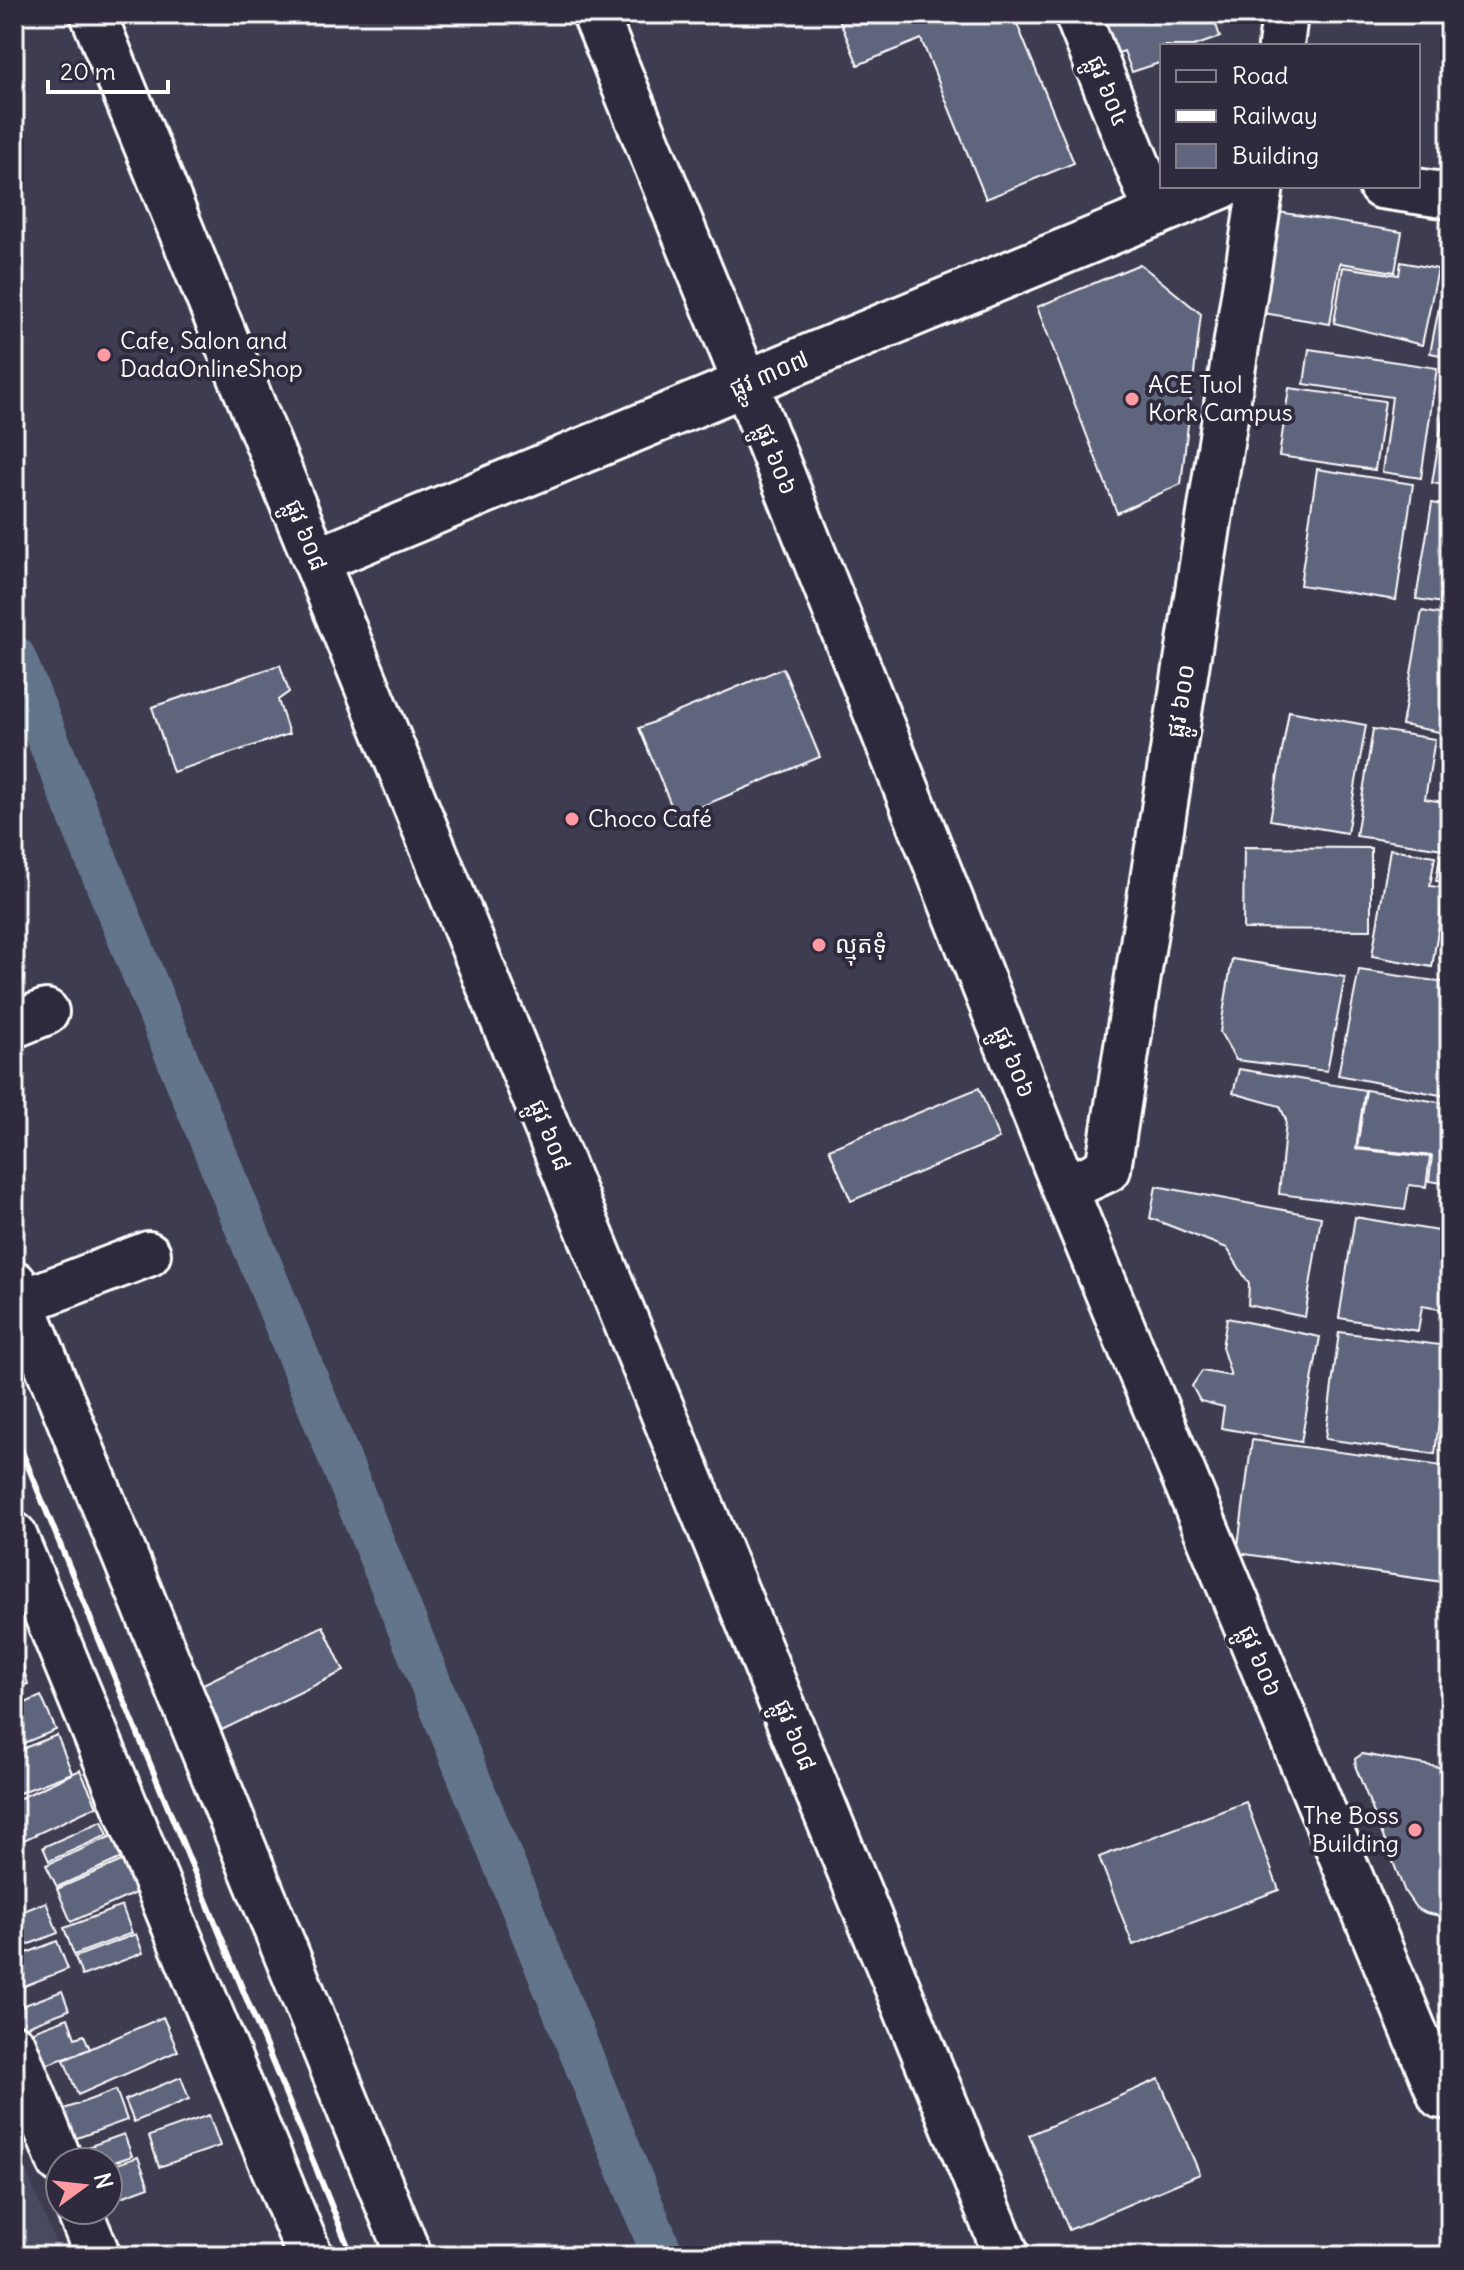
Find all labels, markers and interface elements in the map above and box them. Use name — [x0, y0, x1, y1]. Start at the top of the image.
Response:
scale bar — [48, 44, 168, 94]
legend — [1160, 44, 1420, 188]
street label: ផ្លូវ ៦០៤ — [1074, 50, 1137, 134]
text: 20 m — [60, 56, 116, 86]
text: Road — [1232, 60, 1288, 90]
text: Railway — [1232, 100, 1318, 130]
text: Building — [1232, 140, 1319, 170]
place label: Cafe, Salon and DadaOnlineShop — [120, 325, 303, 383]
street label: ផ្លូវ ៣០៧ — [724, 343, 816, 411]
marker: Cafe, Salon and DadaOnlineShop — [95, 346, 113, 364]
place label: ACE Tuol Kork Campus — [1148, 369, 1293, 427]
marker: ACE Tuol Kork Campus — [1123, 390, 1141, 408]
street label: ផ្លូវ ៦០៦ — [742, 418, 805, 502]
street label: ផ្លូវ ៦០៨ — [272, 494, 335, 578]
street label: ផ្លូវ ៦០០ — [1159, 662, 1209, 741]
place label: Choco Café — [588, 803, 712, 833]
marker: Choco Café — [563, 810, 581, 828]
place label: ល្មុតទុំ — [835, 929, 887, 966]
marker: ល្មុតទុំ — [810, 936, 828, 954]
street label: ផ្លូវ ៦០៦ — [980, 1021, 1043, 1105]
street label: ផ្លូវ ៦០៨ — [516, 1094, 579, 1178]
street label: ផ្លូវ ៦០៦ — [1225, 1620, 1289, 1704]
street label: ផ្លូវ ៦០៨ — [761, 1694, 824, 1778]
place label: The Boss Building — [1303, 1800, 1399, 1858]
marker: The Boss Building — [1406, 1821, 1424, 1839]
north arrow — [44, 2146, 124, 2226]
text: N — [88, 2170, 119, 2192]

